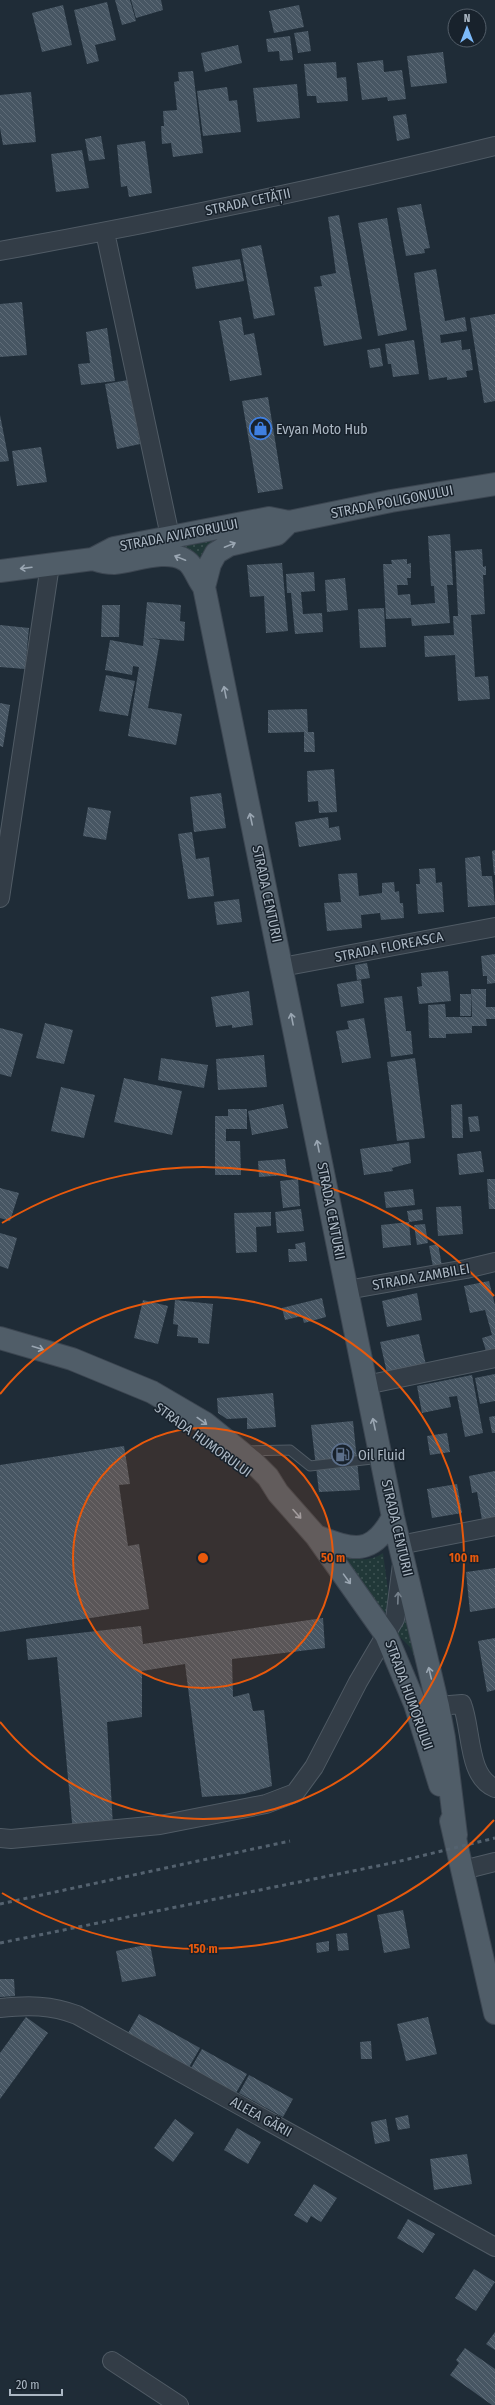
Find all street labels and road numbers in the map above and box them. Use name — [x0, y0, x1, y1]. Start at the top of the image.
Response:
street label: STRADA CETĂȚII — [204, 185, 292, 220]
street label: STRADA POLIGONULUI — [329, 482, 455, 522]
street label: STRADA AVIATORULUI — [119, 515, 239, 555]
street label: STRADA CENTURII — [248, 844, 286, 944]
street label: STRADA FLOREASCA — [333, 928, 445, 966]
street label: STRADA CENTURII — [313, 1161, 349, 1261]
street label: STRADA ZAMBILEI — [371, 1260, 471, 1294]
street label: STRADA HUMORULUI — [151, 1399, 255, 1481]
street label: STRADA CENTURII — [378, 1478, 416, 1578]
street label: STRADA HUMORULUI — [381, 1638, 437, 1752]
street label: ALEEA GĂRII — [227, 2093, 295, 2141]

